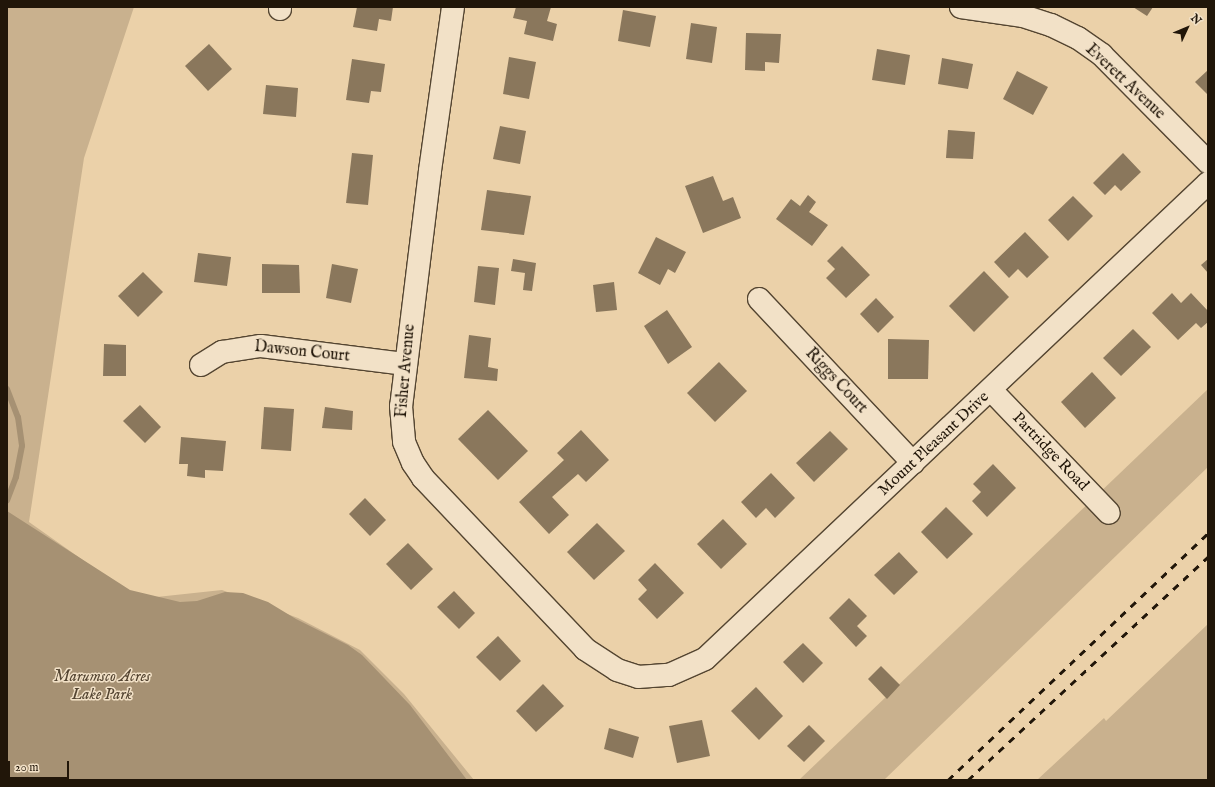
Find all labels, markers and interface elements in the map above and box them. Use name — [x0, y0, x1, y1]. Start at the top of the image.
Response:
north arrow — [1167, 8, 1207, 48]
text: N — [1187, 11, 1204, 28]
street label: Everett Avenue — [1081, 40, 1169, 124]
street label: Fisher Avenue — [392, 323, 420, 419]
street label: Dawson Court — [253, 337, 351, 367]
street label: Riggs Court — [801, 344, 871, 418]
street label: Mount Pleasant Drive — [875, 388, 993, 500]
street label: Partridge Road — [1008, 409, 1092, 495]
park label: Marumsco Acres Lake Park — [54, 667, 150, 705]
scale bar — [10, 753, 71, 779]
text: 20 m — [15, 760, 38, 775]

